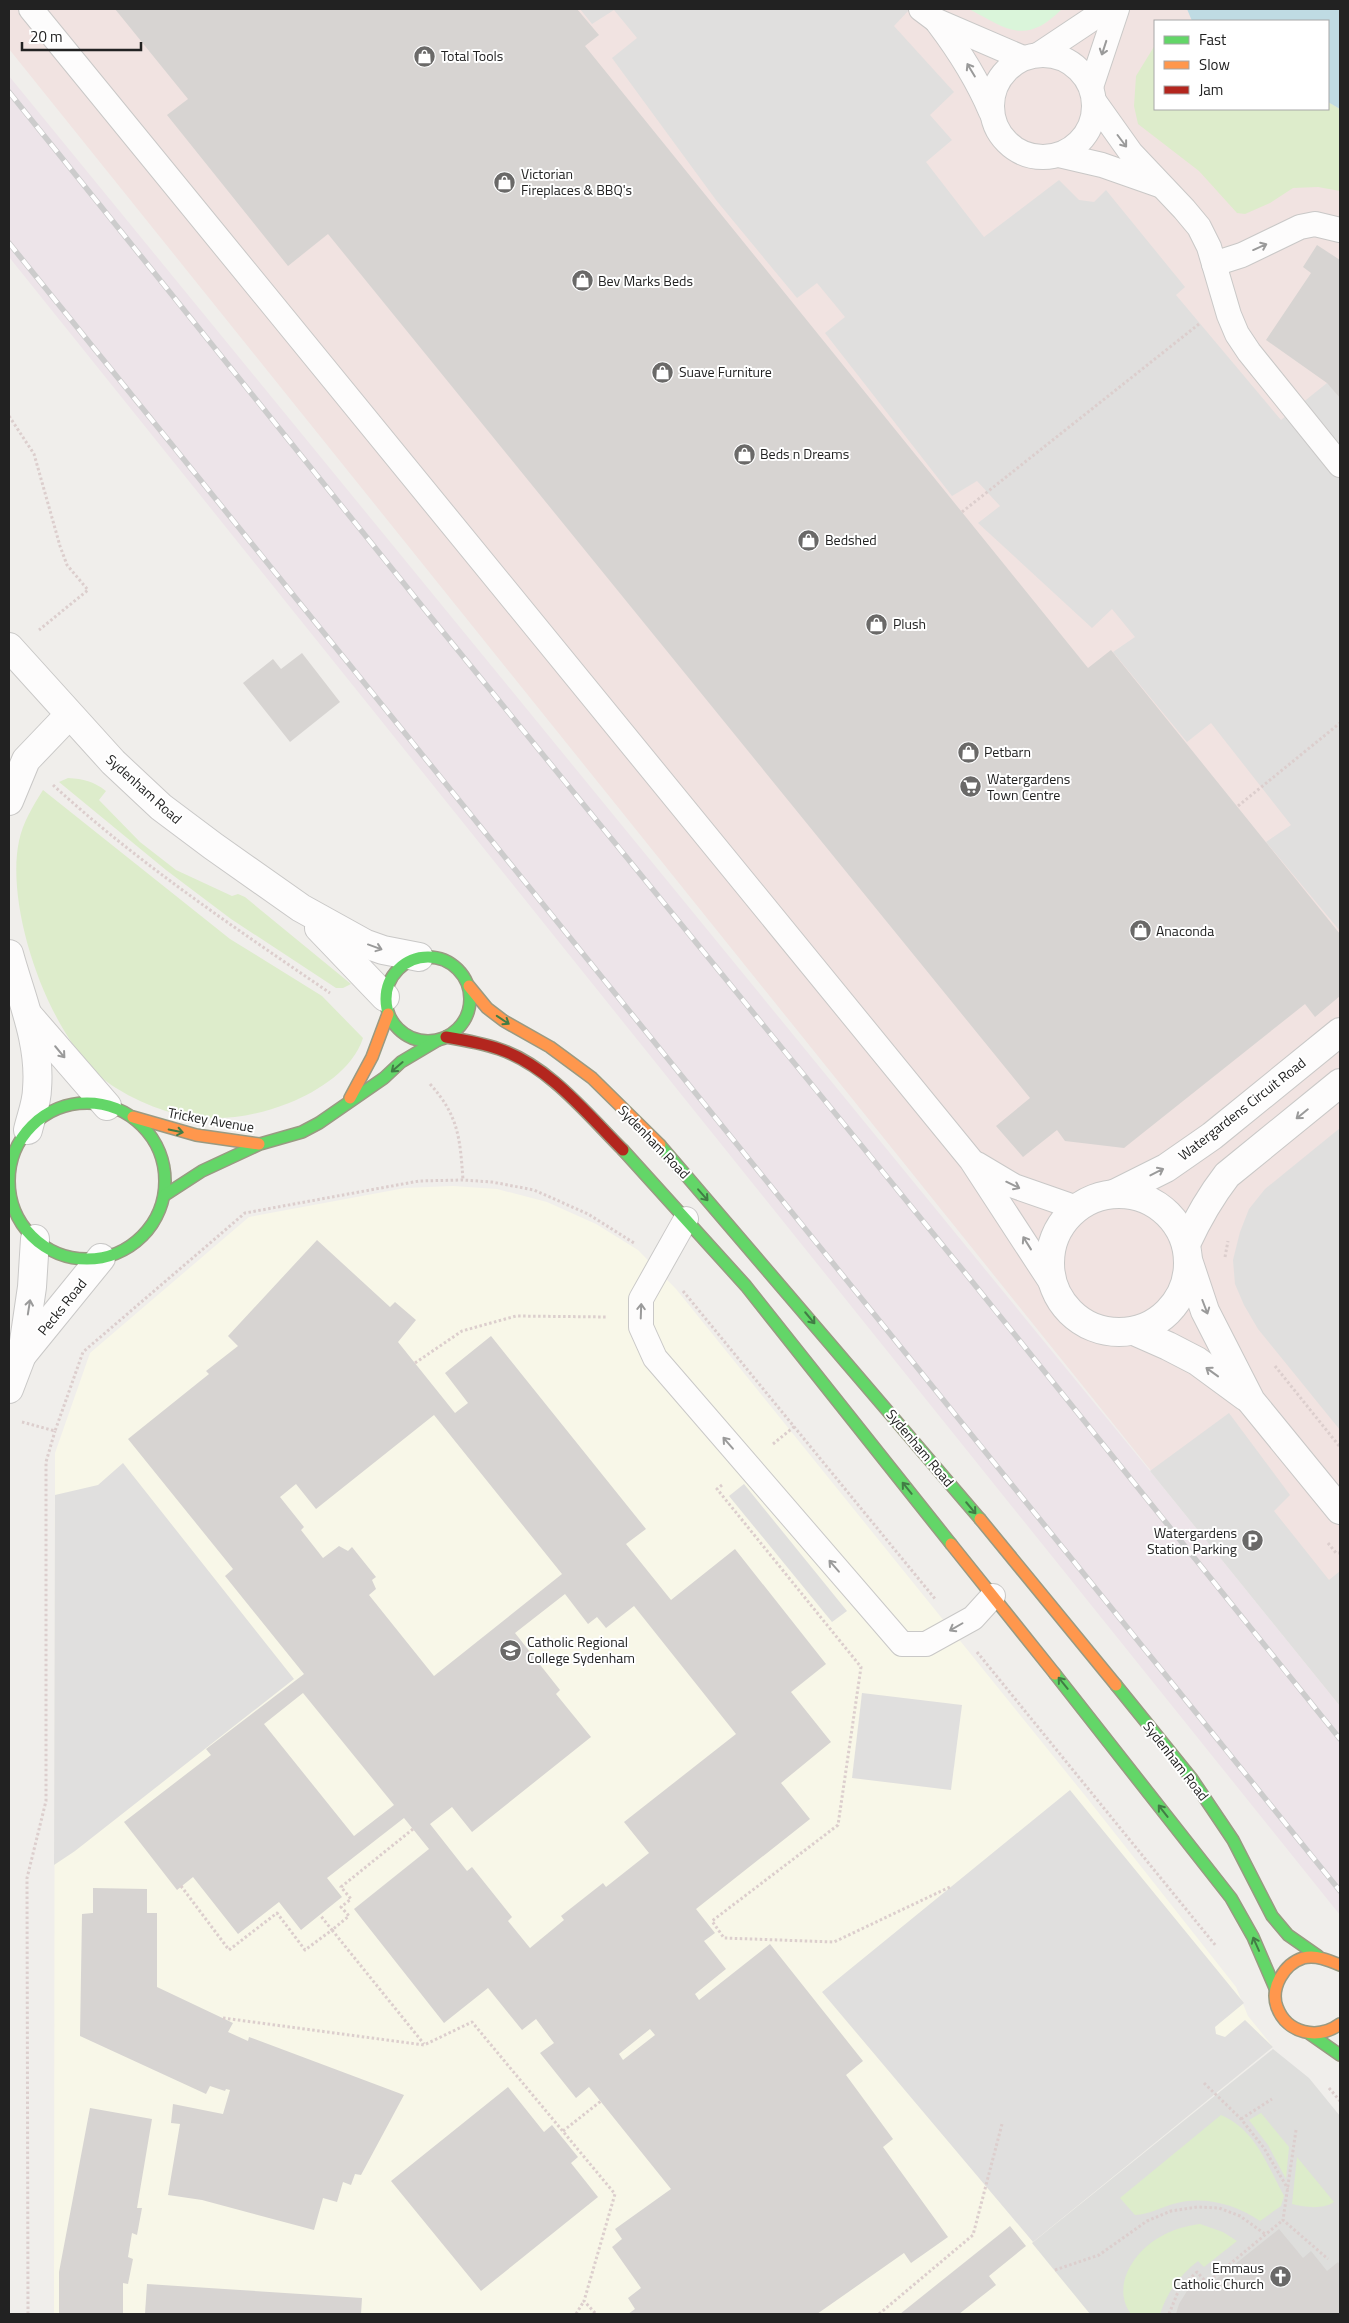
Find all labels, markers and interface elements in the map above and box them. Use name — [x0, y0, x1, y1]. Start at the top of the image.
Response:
scale bar — [22, 20, 141, 52]
legend — [1154, 20, 1329, 110]
text: 20 m — [30, 25, 63, 48]
text: Fast — [1199, 28, 1227, 51]
one-way arrow — [1098, 40, 1108, 56]
shop icon: Total Tools — [413, 44, 437, 68]
place label: Total Tools — [441, 45, 503, 66]
text: Slow — [1199, 53, 1230, 76]
one-way arrow — [966, 63, 976, 77]
text: Jam — [1199, 78, 1223, 101]
one-way arrow — [1117, 134, 1127, 148]
place label: Victorian Fireplaces & BBQ's — [521, 163, 632, 200]
shop icon: Victorian Fireplaces & BBQ's — [493, 170, 517, 194]
one-way arrow — [1252, 242, 1267, 252]
shop icon: Bev Marks Beds — [570, 269, 594, 293]
place label: Bev Marks Beds — [598, 270, 693, 291]
shop icon: Suave Furniture — [651, 360, 675, 384]
place label: Suave Furniture — [679, 361, 772, 382]
shop icon: Beds n Dreams — [732, 442, 756, 466]
place label: Beds n Dreams — [760, 443, 849, 464]
shop icon: Bedshed — [797, 528, 821, 552]
place label: Bedshed — [825, 529, 877, 550]
shop icon: Plush — [865, 612, 889, 636]
place label: Plush — [893, 613, 926, 634]
shop icon: Petbarn — [956, 740, 980, 764]
place label: Petbarn — [984, 741, 1031, 762]
street label: Sydenham Road — [102, 749, 187, 828]
place label: Watergardens Town Centre — [987, 768, 1070, 805]
supermarket icon: Watergardens Town Centre — [959, 775, 983, 799]
shop icon: Anaconda — [1128, 919, 1152, 943]
place label: Anaconda — [1156, 920, 1214, 941]
one-way arrow — [366, 943, 382, 952]
one-way arrow — [496, 1015, 510, 1025]
one-way arrow — [54, 1045, 65, 1058]
street label: Watergardens Circuit Road — [1173, 1052, 1310, 1165]
one-way arrow — [390, 1061, 403, 1072]
street label: Sydenham Road — [614, 1100, 695, 1183]
street label: Trickey Avenue — [166, 1102, 256, 1137]
one-way arrow — [1296, 1109, 1309, 1120]
one-way arrow — [167, 1127, 183, 1136]
one-way arrow — [1149, 1167, 1164, 1176]
one-way arrow — [1006, 1180, 1021, 1190]
one-way arrow — [698, 1188, 709, 1201]
one-way arrow — [1021, 1236, 1031, 1250]
street label: Pecks Road — [32, 1274, 91, 1340]
one-way arrow — [25, 1299, 35, 1315]
one-way arrow — [1201, 1300, 1210, 1315]
one-way arrow — [636, 1303, 646, 1319]
one-way arrow — [804, 1311, 815, 1324]
one-way arrow — [1205, 1367, 1219, 1377]
street label: Sydenham Road — [882, 1404, 959, 1491]
one-way arrow — [722, 1436, 734, 1449]
one-way arrow — [901, 1482, 912, 1495]
one-way arrow — [966, 1502, 977, 1515]
place label: Watergardens Station Parking — [1147, 1522, 1237, 1559]
parking icon: Watergardens Station Parking — [1241, 1529, 1265, 1553]
one-way arrow — [829, 1559, 840, 1572]
one-way arrow — [950, 1623, 964, 1633]
place label: Catholic Regional College Sydenham — [527, 1631, 635, 1668]
school or university icon: Catholic Regional College Sydenham — [499, 1638, 523, 1662]
one-way arrow — [1057, 1677, 1068, 1690]
street label: Sydenham Road — [1139, 1717, 1214, 1805]
one-way arrow — [1158, 1805, 1169, 1818]
one-way arrow — [1250, 1937, 1260, 1952]
place label: Emmaus Catholic Church — [1173, 2257, 1264, 2294]
church icon: Emmaus Catholic Church — [1268, 2264, 1292, 2288]

